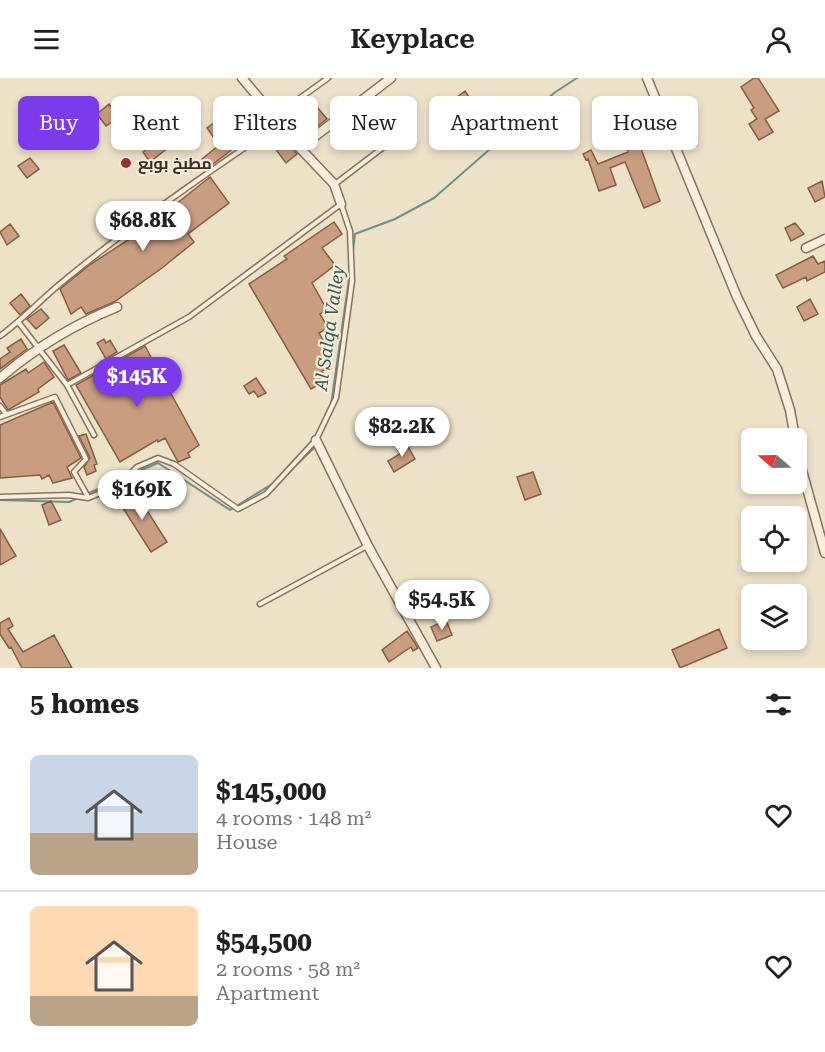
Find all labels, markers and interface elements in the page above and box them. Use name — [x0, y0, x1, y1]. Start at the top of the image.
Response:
icon: menu — [30, 23, 63, 56]
text: Keyplace — [350, 23, 475, 55]
icon: person — [762, 23, 795, 56]
chip: Buy — [18, 96, 99, 150]
chip: Rent — [111, 96, 201, 150]
chip: Filters — [213, 96, 318, 150]
chip: New — [330, 96, 417, 150]
chip: Apartment — [429, 96, 580, 150]
chip: House — [592, 96, 698, 150]
place label: مطبخ بوبع — [138, 154, 212, 174]
marker: مطبخ بوبع — [119, 156, 133, 170]
pin: $68.8K — [94, 201, 192, 252]
text: $68.8K — [110, 208, 176, 232]
water label: Al Salqa Valley — [310, 264, 348, 393]
pin: $145K — [95, 357, 179, 408]
text: $145K — [107, 364, 167, 388]
pin: $82.2K — [353, 407, 451, 458]
text: $82.2K — [369, 414, 435, 438]
north arrow — [741, 428, 807, 494]
map controls — [741, 428, 807, 650]
pin: $169K — [100, 470, 184, 521]
text: $169K — [112, 477, 172, 501]
button: locate — [741, 506, 807, 572]
pin: $54.5K — [393, 580, 491, 631]
button: layers — [741, 584, 807, 650]
text: $54.5K — [409, 587, 475, 611]
icon: filters — [762, 688, 795, 721]
text: 5 homes — [30, 689, 139, 719]
text: $145,000 — [216, 776, 326, 806]
icon: home — [78, 779, 150, 851]
icon: heart — [762, 799, 795, 832]
text: 4 rooms · 148 m² — [216, 806, 371, 830]
text: House — [216, 830, 278, 854]
text: $54,500 — [216, 927, 312, 957]
icon: home — [78, 930, 150, 1002]
icon: heart — [762, 950, 795, 983]
text: 2 rooms · 58 m² — [216, 957, 360, 981]
text: Apartment — [216, 981, 319, 1005]

